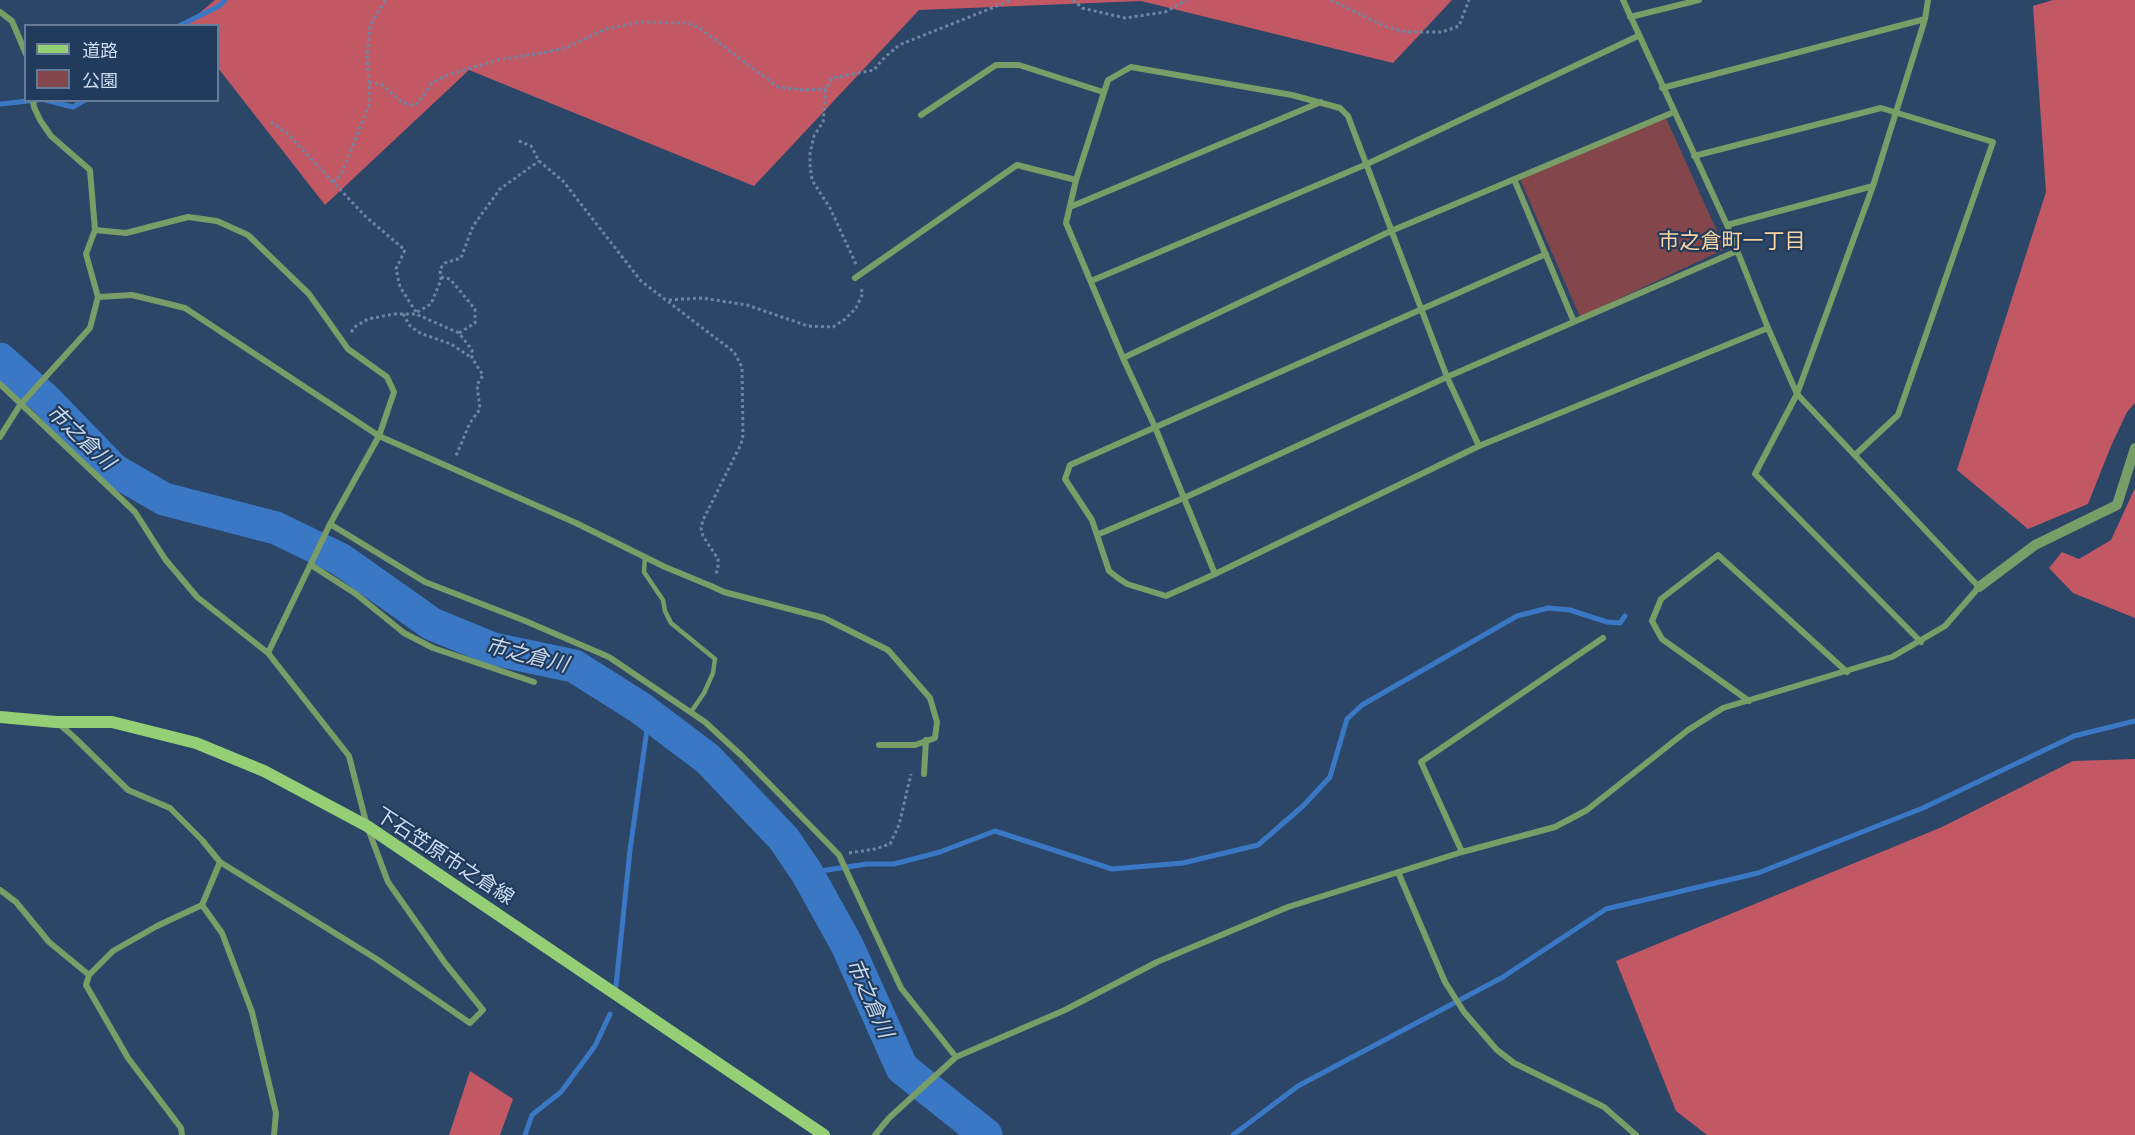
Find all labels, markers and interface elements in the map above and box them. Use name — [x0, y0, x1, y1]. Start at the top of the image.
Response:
legend — [24, 24, 219, 102]
text: 道路 — [82, 40, 118, 60]
text: 公園 — [82, 70, 118, 90]
district label: 市之倉町一丁目 — [1659, 228, 1805, 254]
water label: 市之倉川 — [42, 399, 120, 475]
water label: 市之倉川 — [483, 633, 571, 677]
street label: 下石笠原市之倉線 — [371, 802, 519, 910]
water label: 市之倉川 — [841, 955, 899, 1041]

